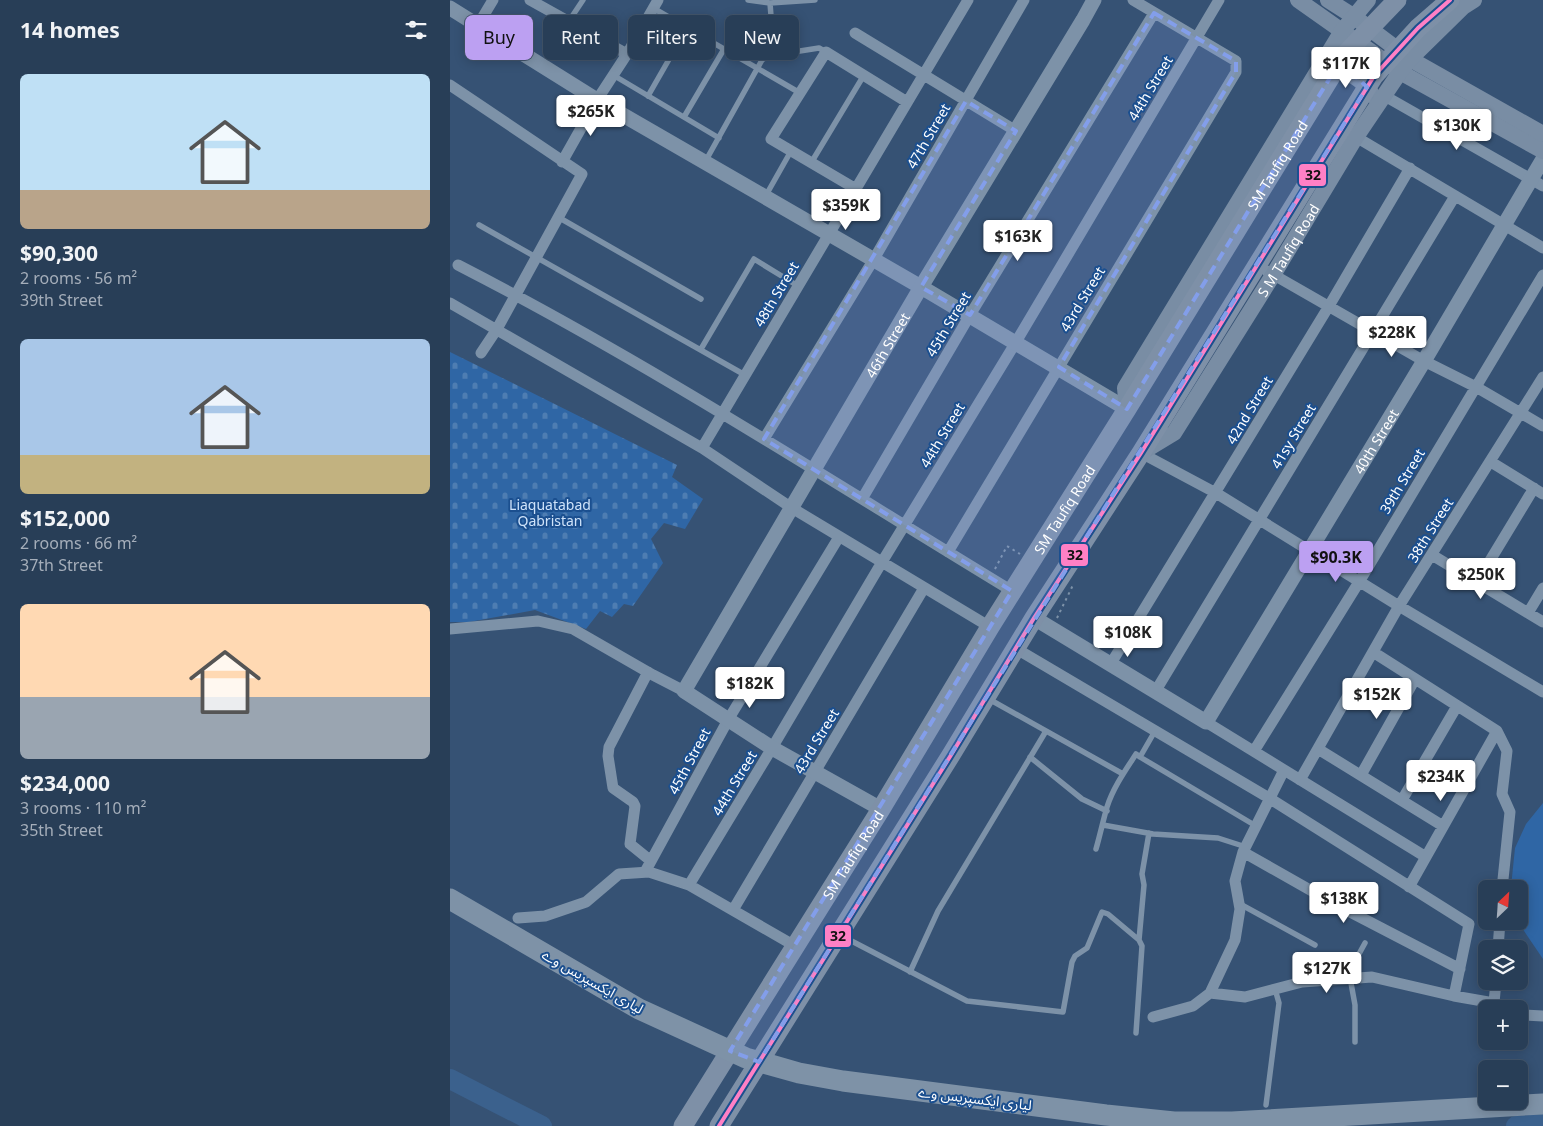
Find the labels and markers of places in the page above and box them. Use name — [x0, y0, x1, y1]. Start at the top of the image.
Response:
pin: $117K — [1311, 46, 1381, 89]
pin: $265K — [556, 94, 626, 137]
pin: $130K — [1422, 108, 1492, 151]
pin: $359K — [811, 188, 881, 231]
pin: $163K — [983, 220, 1053, 262]
pin: $228K — [1357, 316, 1427, 358]
pin: $90.3K — [1295, 540, 1377, 583]
pin: $250K — [1446, 558, 1516, 600]
pin: $108K — [1093, 616, 1163, 658]
pin: $182K — [715, 666, 785, 709]
pin: $152K — [1342, 678, 1412, 720]
pin: $234K — [1406, 760, 1476, 802]
pin: $138K — [1309, 882, 1379, 924]
pin: $127K — [1292, 952, 1362, 994]

